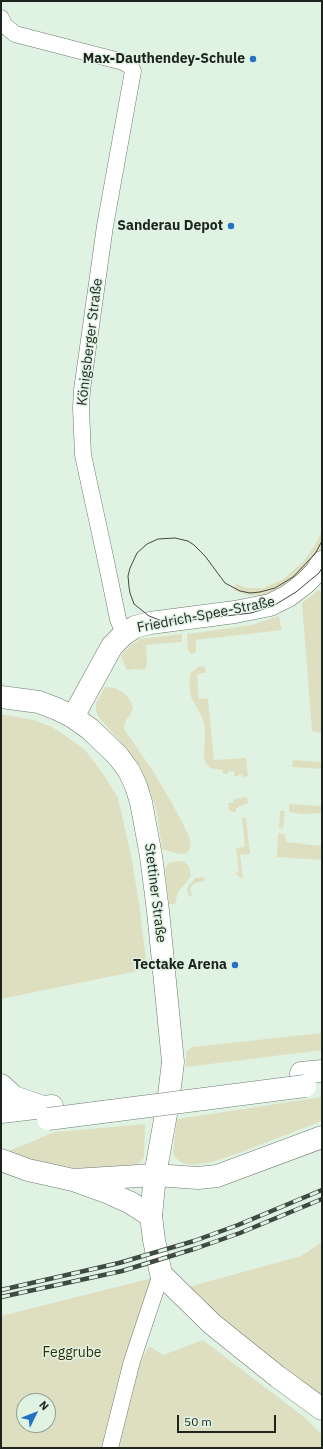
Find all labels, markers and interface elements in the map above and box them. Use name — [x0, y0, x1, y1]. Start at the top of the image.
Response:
place label: Max-Dauthendey-Schule — [83, 51, 245, 67]
marker: Max-Dauthendey-Schule — [248, 54, 258, 64]
place label: Sanderau Depot — [117, 218, 223, 234]
marker: Sanderau Depot — [226, 221, 236, 231]
street label: Königsberger Straße — [74, 277, 106, 407]
street label: Friedrich-Spee-Straße — [136, 593, 276, 637]
street label: Stettiner Straße — [141, 842, 169, 944]
place label: Tectake Arena — [133, 957, 227, 973]
marker: Tectake Arena — [230, 960, 240, 970]
park label: Feggrube — [43, 1345, 101, 1361]
north arrow — [16, 1393, 56, 1433]
text: N — [36, 1398, 52, 1413]
scale bar — [179, 1407, 278, 1433]
text: 50 m — [184, 1414, 212, 1429]

